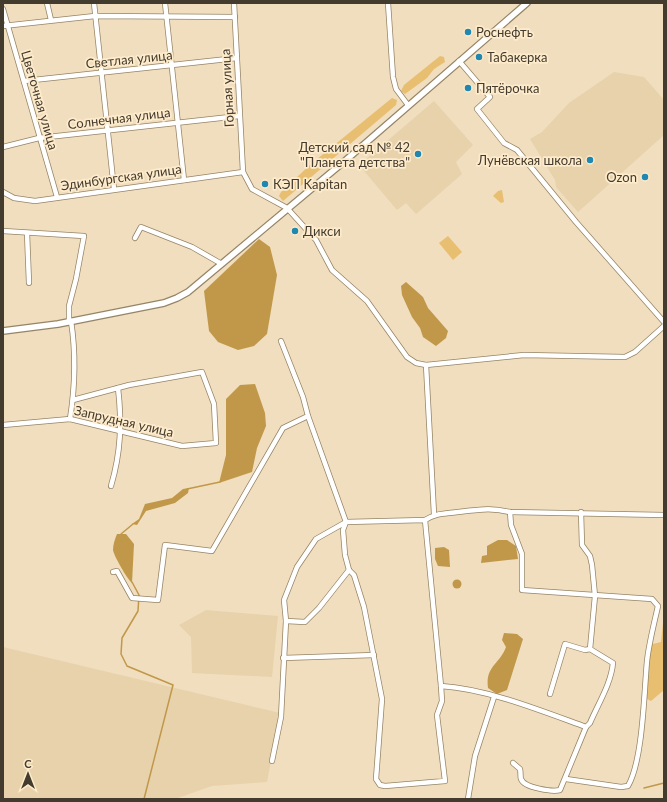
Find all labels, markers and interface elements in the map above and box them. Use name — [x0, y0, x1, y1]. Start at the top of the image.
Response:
place label: Роснефть — [476, 24, 533, 40]
marker: Роснефть — [463, 27, 473, 37]
street label: Светлая улица — [85, 46, 173, 72]
street label: Цветочная улица — [18, 48, 62, 152]
street label: Горная улица — [217, 48, 237, 128]
place label: Табакерка — [487, 49, 548, 65]
marker: Табакерка — [474, 52, 484, 62]
place label: Пятёрочка — [476, 80, 540, 96]
marker: Пятёрочка — [463, 83, 473, 93]
street label: Солнечная улица — [67, 104, 171, 132]
place label: Детский сад № 42 "Планета детства" — [298, 139, 410, 170]
marker: Детский сад № 42 "Планета детства" — [413, 149, 423, 159]
place label: Лунёвская школа — [477, 152, 582, 168]
marker: Лунёвская школа — [585, 155, 595, 165]
street label: Эдинбургская улица — [59, 161, 183, 193]
place label: Ozon — [606, 169, 637, 185]
marker: Ozon — [640, 172, 650, 182]
place label: КЭП Kapitan — [273, 176, 347, 192]
marker: КЭП Kapitan — [260, 179, 270, 189]
place label: Дикси — [303, 223, 341, 239]
marker: Дикси — [290, 226, 300, 236]
street label: Запрудная улица — [73, 402, 175, 440]
north arrow — [8, 754, 48, 794]
text: С — [24, 757, 32, 770]

